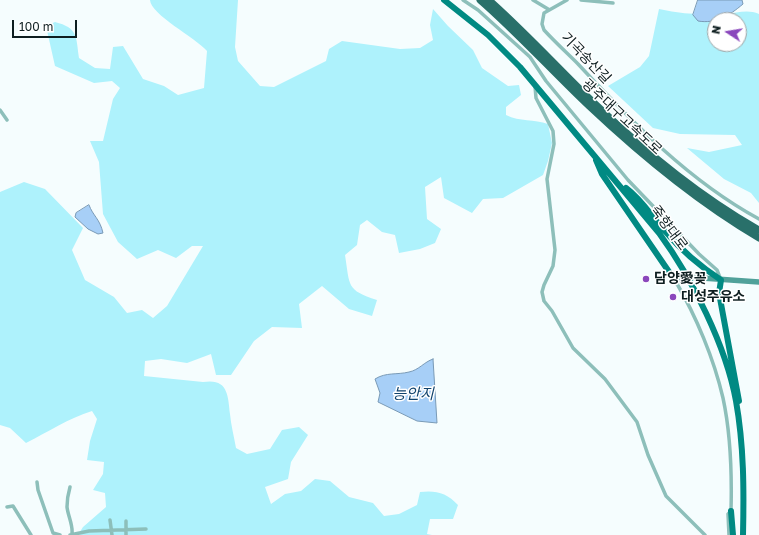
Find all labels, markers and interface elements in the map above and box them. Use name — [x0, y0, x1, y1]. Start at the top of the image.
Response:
scale bar — [14, 12, 79, 38]
north arrow — [707, 12, 747, 52]
text: 100 m — [19, 19, 53, 34]
text: N — [709, 24, 723, 35]
street label: 기곡송산길 — [558, 29, 614, 87]
street label: 광주대구고속도로 — [579, 76, 665, 158]
street label: 죽향대로 — [647, 202, 691, 254]
place label: 담양愛꽂 — [654, 271, 707, 287]
marker: 담양愛꽂 — [641, 274, 651, 284]
place label: 대성주유소 — [681, 289, 745, 305]
marker: 대성주유소 — [668, 292, 678, 302]
water label: 능안지 — [392, 385, 434, 403]

